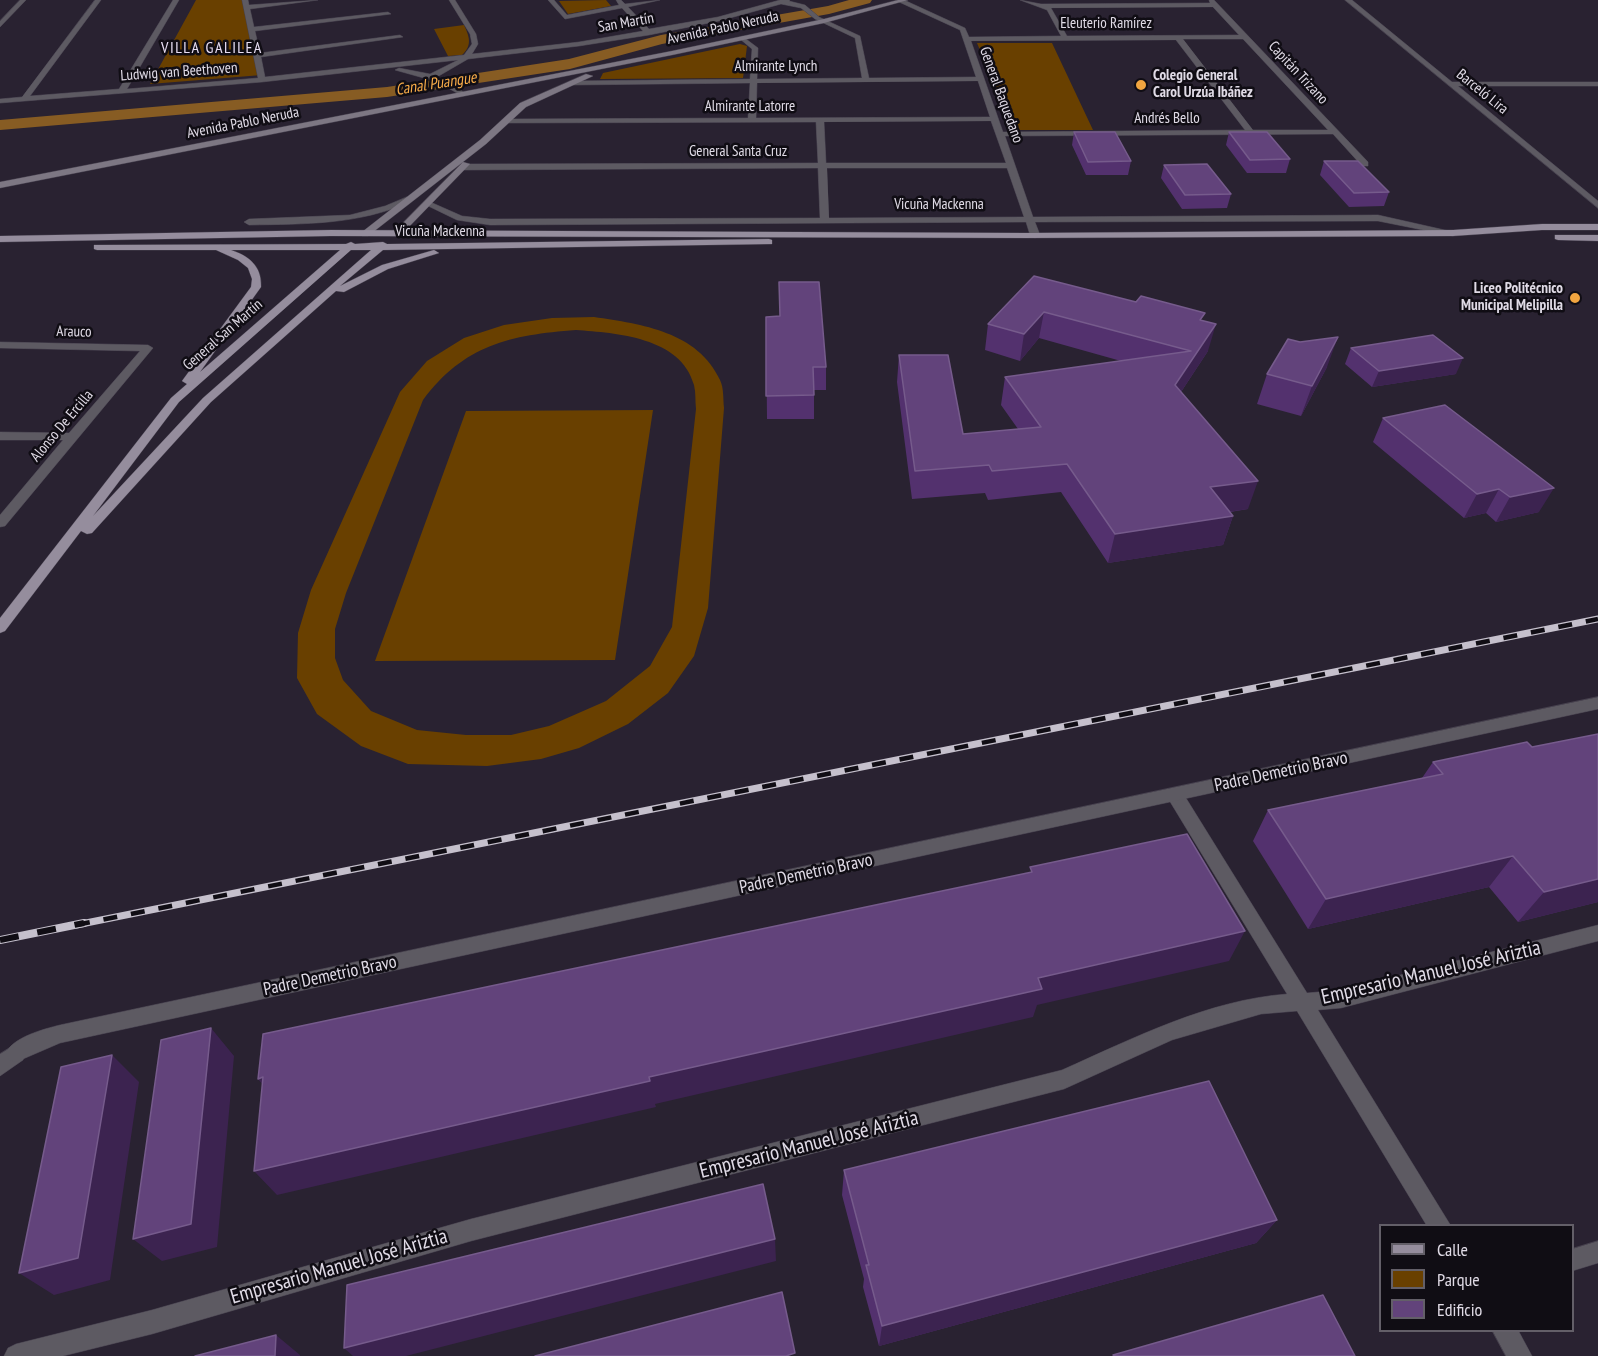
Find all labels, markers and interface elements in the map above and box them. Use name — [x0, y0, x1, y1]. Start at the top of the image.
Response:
street label: Avenida Pablo Neruda — [666, 7, 780, 49]
street label: San Martín — [597, 9, 655, 37]
street label: Eleuterio Ramírez — [1060, 15, 1152, 33]
district label: VILLA GALILEA — [161, 38, 263, 58]
street label: Capitán Trizano — [1264, 38, 1332, 108]
street label: General Baquedano — [975, 44, 1027, 146]
street label: Almirante Lynch — [735, 58, 817, 76]
street label: Ludwig van Beethoven — [120, 59, 238, 85]
street label: Barceló Lira — [1453, 66, 1511, 118]
place label: Colegio General Carol Urzúa Ibáñez — [1153, 67, 1253, 102]
water label: Canal Puangue — [394, 68, 478, 100]
marker: Colegio General Carol Urzúa Ibáñez — [1134, 78, 1148, 92]
street label: Almirante Latorre — [705, 98, 795, 116]
street label: Avenida Pablo Neruda — [186, 103, 300, 143]
street label: Andrés Bello — [1134, 110, 1200, 128]
street label: General Santa Cruz — [689, 143, 787, 161]
street label: Vicuña Mackenna — [894, 196, 984, 214]
street label: Vicuña Mackenna — [395, 223, 485, 241]
place label: Liceo Politécnico Municipal Melipilla — [1461, 280, 1563, 315]
marker: Liceo Politécnico Municipal Melipilla — [1568, 291, 1582, 305]
street label: General San Martín — [180, 296, 266, 374]
street label: Arauco — [56, 323, 92, 341]
street label: Alonso De Ercilla — [27, 387, 97, 465]
street label: Padre Demetrio Bravo — [1212, 747, 1350, 797]
street label: Padre Demetrio Bravo — [737, 849, 875, 899]
street label: Empresario Manuel José Ariztia — [1319, 935, 1543, 1011]
street label: Padre Demetrio Bravo — [261, 951, 399, 1001]
street label: Empresario Manuel José Ariztia — [697, 1106, 921, 1184]
street label: Empresario Manuel José Ariztia — [228, 1224, 450, 1310]
legend — [1379, 1224, 1574, 1332]
text: Calle — [1437, 1238, 1468, 1261]
text: Parque — [1437, 1268, 1480, 1291]
text: Edificio — [1437, 1298, 1482, 1321]

